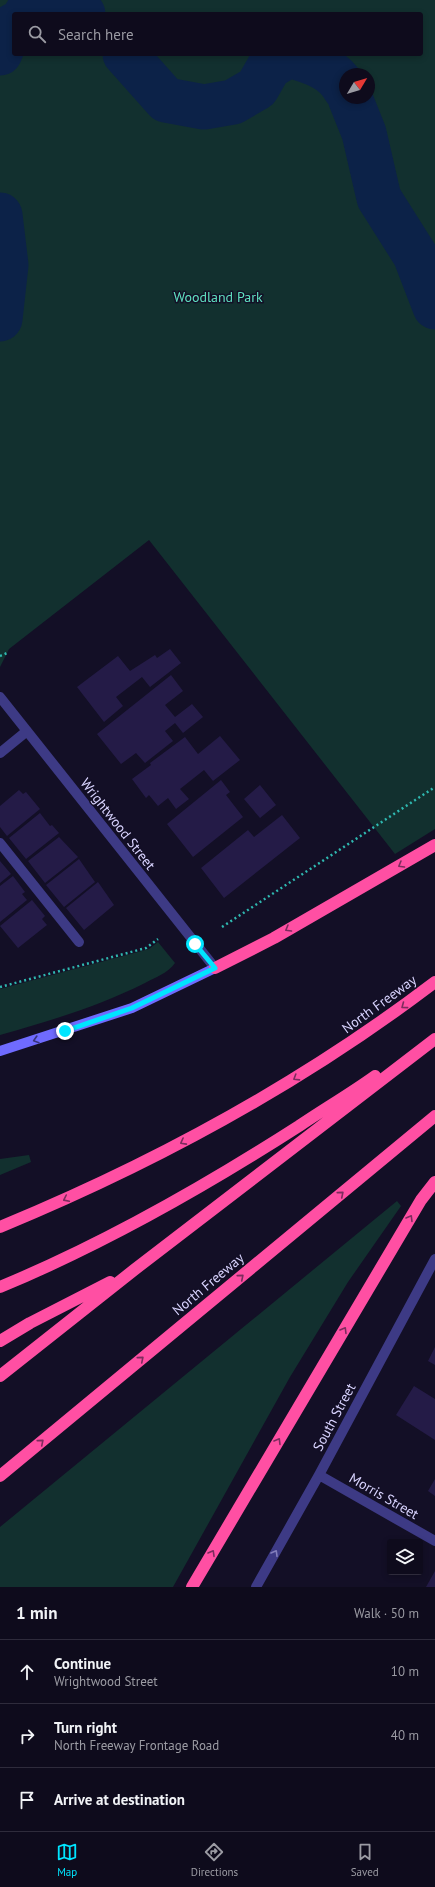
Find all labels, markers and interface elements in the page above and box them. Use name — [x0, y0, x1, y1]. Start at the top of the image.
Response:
search box — [12, 12, 423, 56]
icon: search — [26, 23, 48, 45]
text: Search here — [58, 25, 134, 44]
north arrow — [339, 68, 375, 104]
park label: Woodland Park — [173, 288, 263, 306]
street label: Wrightwood Street — [77, 774, 160, 874]
one-way arrow — [398, 860, 405, 867]
one-way arrow — [285, 925, 293, 932]
route start — [186, 935, 204, 953]
street label: North Freeway — [338, 971, 420, 1037]
one-way arrow — [401, 1001, 408, 1008]
route end — [56, 1022, 74, 1040]
one-way arrow — [33, 1035, 40, 1044]
one-way arrow — [293, 1074, 300, 1081]
one-way arrow — [179, 1137, 187, 1145]
one-way arrow — [336, 1191, 344, 1198]
one-way arrow — [62, 1194, 70, 1202]
one-way arrow — [406, 1215, 413, 1222]
street label: North Freeway — [169, 1249, 248, 1319]
one-way arrow — [236, 1274, 243, 1281]
one-way arrow — [340, 1326, 347, 1334]
one-way arrow — [136, 1357, 143, 1364]
street label: South Street — [309, 1380, 360, 1454]
one-way arrow — [273, 1438, 280, 1445]
one-way arrow — [36, 1440, 43, 1447]
street label: Morris Street — [346, 1469, 422, 1523]
map controls — [387, 1539, 423, 1575]
button: layers — [387, 1539, 423, 1575]
one-way arrow — [207, 1550, 214, 1557]
one-way arrow — [270, 1550, 277, 1557]
text: 1 min — [16, 1602, 57, 1624]
text: Walk · 50 m — [354, 1605, 419, 1622]
text: Continue — [54, 1654, 111, 1673]
icon: ahead — [16, 1661, 38, 1683]
text: 10 m — [391, 1663, 419, 1680]
text: Wrightwood Street — [54, 1673, 158, 1690]
text: Turn right — [54, 1718, 117, 1737]
icon: right — [16, 1725, 38, 1747]
text: 40 m — [391, 1727, 419, 1744]
text: North Freeway Frontage Road — [54, 1737, 219, 1754]
icon: arrive — [16, 1789, 38, 1811]
text: Arrive at destination — [54, 1790, 185, 1809]
tab: Map — [56, 1841, 78, 1879]
tab: Directions — [191, 1841, 238, 1879]
tab: Saved — [351, 1841, 379, 1879]

